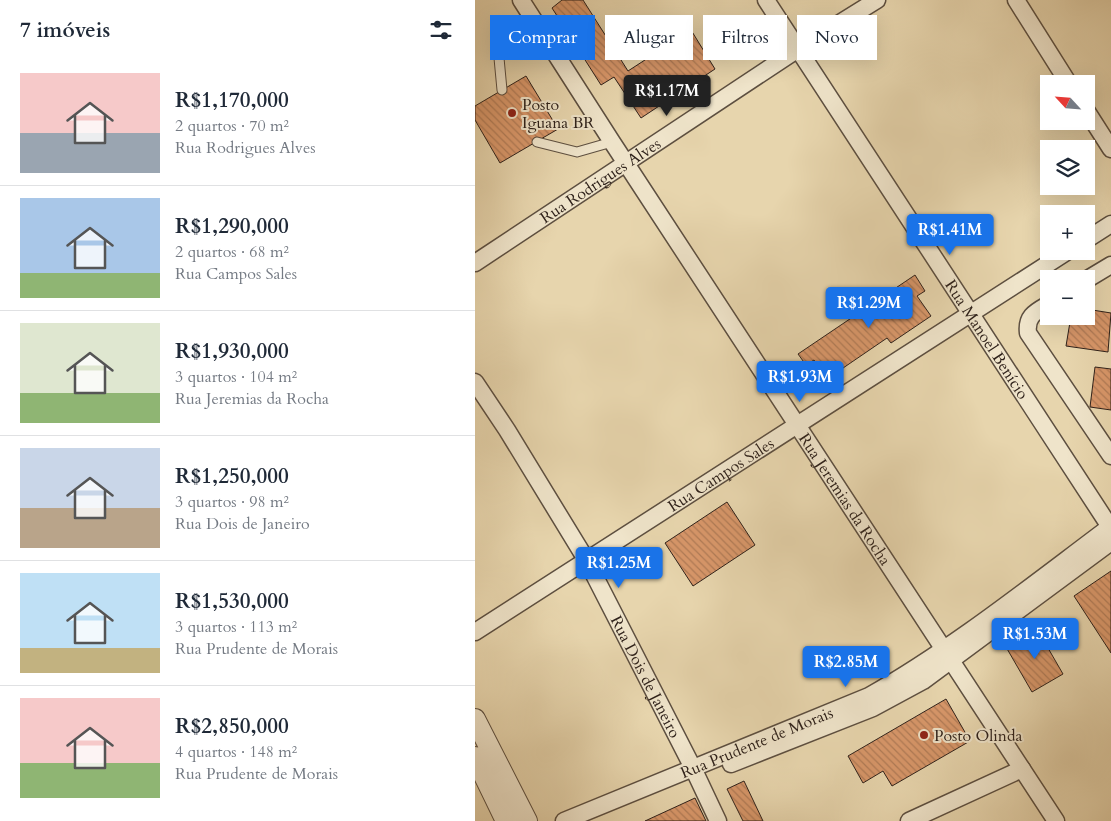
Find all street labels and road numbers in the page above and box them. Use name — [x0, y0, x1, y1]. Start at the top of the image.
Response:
street label: Rua Rodrigues Alves — [536, 133, 665, 229]
street label: Rua Manoel Benício — [939, 276, 1034, 404]
street label: Rua Jeremias da Rocha — [793, 429, 896, 570]
street label: Rua Campos Sales — [664, 433, 779, 517]
street label: Rua Dois de Janeiro — [605, 612, 686, 742]
street label: Rua Prudente de Morais — [677, 702, 836, 784]

